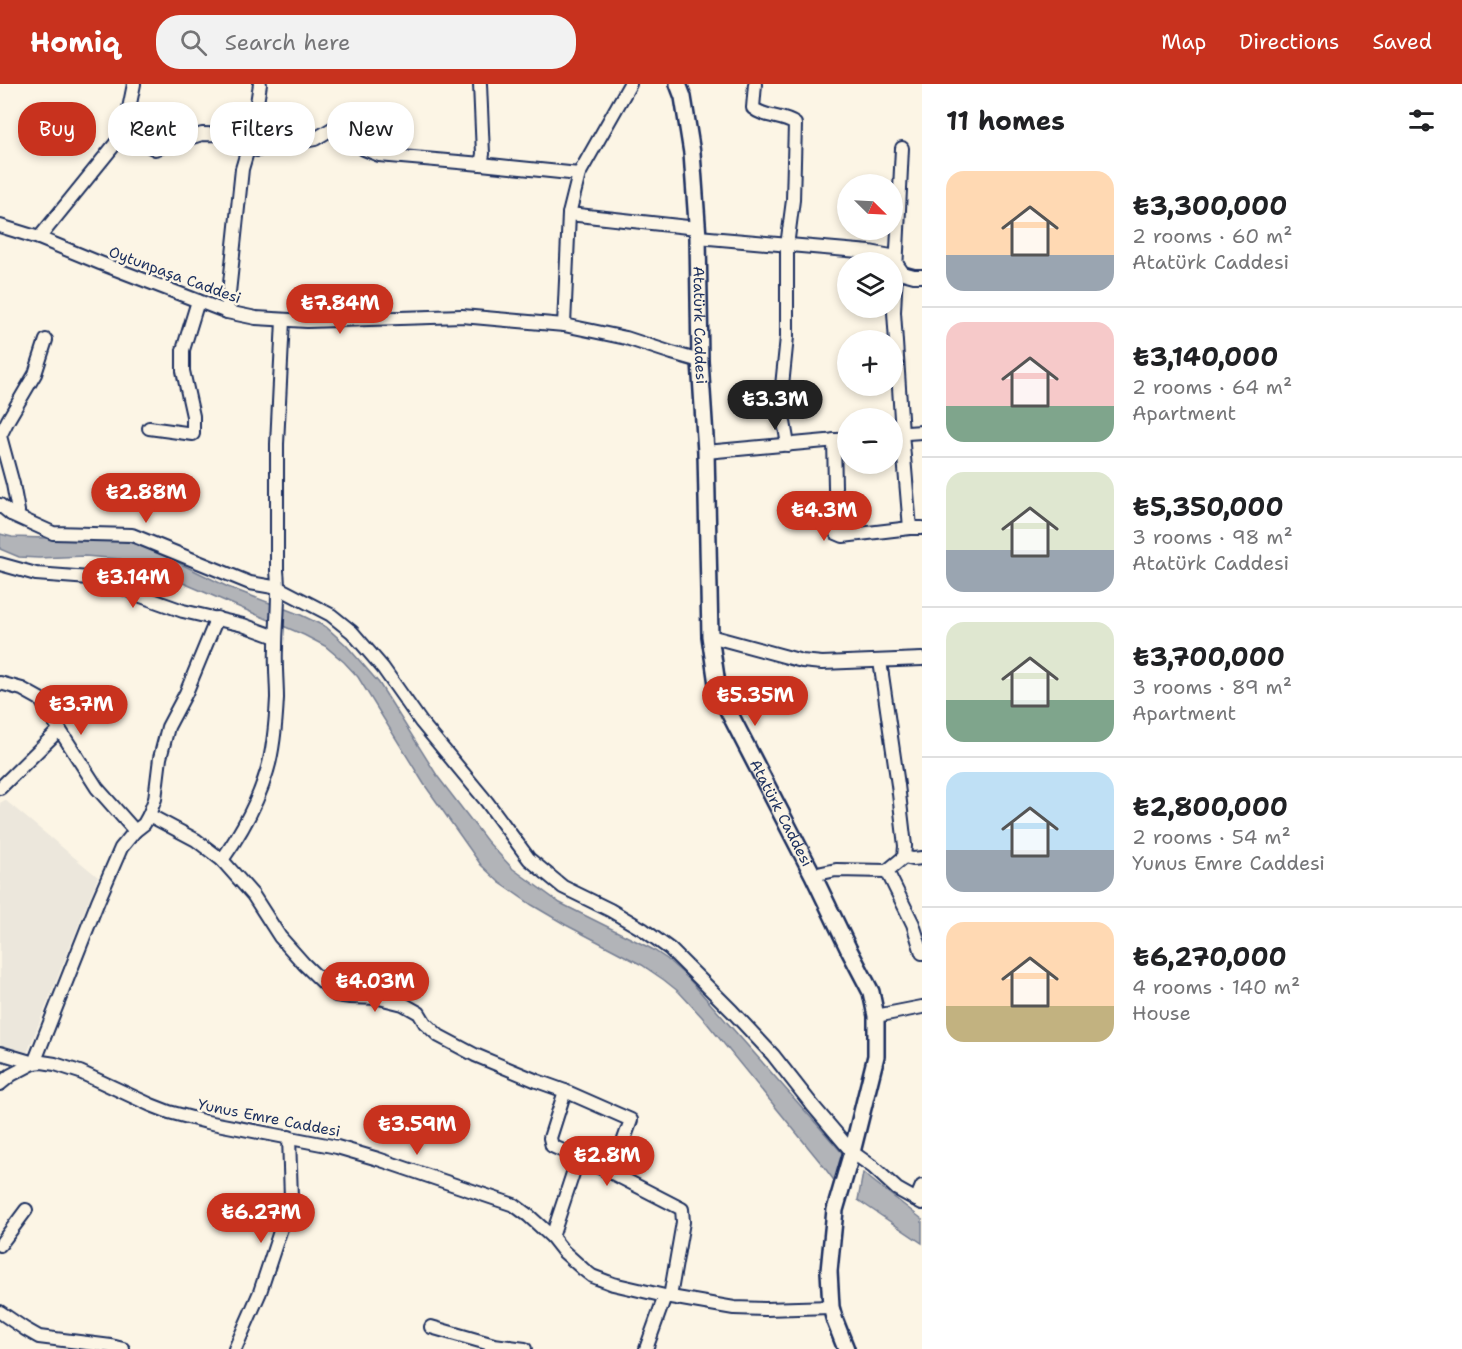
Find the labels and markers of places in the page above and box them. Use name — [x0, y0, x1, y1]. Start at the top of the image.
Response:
pin: ₺7.84M — [291, 284, 389, 335]
pin: ₺3.3M — [733, 380, 817, 431]
pin: ₺2.88M — [97, 473, 195, 524]
pin: ₺4.3M — [782, 491, 866, 542]
pin: ₺3.14M — [84, 558, 182, 609]
pin: ₺5.35M — [706, 676, 804, 727]
pin: ₺3.7M — [39, 685, 123, 736]
pin: ₺4.03M — [326, 962, 424, 1013]
pin: ₺3.59M — [368, 1105, 466, 1156]
pin: ₺2.8M — [565, 1136, 649, 1187]
pin: ₺6.27M — [212, 1193, 310, 1244]

